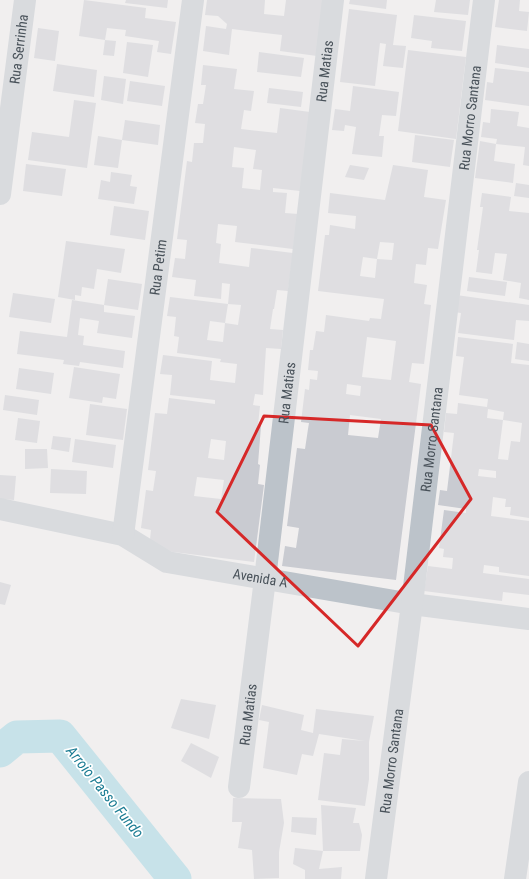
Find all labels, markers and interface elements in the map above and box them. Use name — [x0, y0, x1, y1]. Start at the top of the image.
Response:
street label: Rua Serrinha — [6, 13, 31, 85]
street label: Rua Matias — [313, 39, 336, 103]
street label: Rua Morro Santana — [456, 64, 484, 171]
street label: Rua Petim — [146, 238, 170, 296]
street label: Rua Matias — [275, 361, 298, 425]
street label: Rua Morro Santana — [417, 386, 446, 493]
street label: Avenida A — [232, 565, 289, 591]
street label: Rua Matias — [236, 683, 260, 746]
street label: Rua Morro Santana — [377, 708, 406, 814]
water label: Arroio Passo Fundo — [62, 742, 148, 842]

